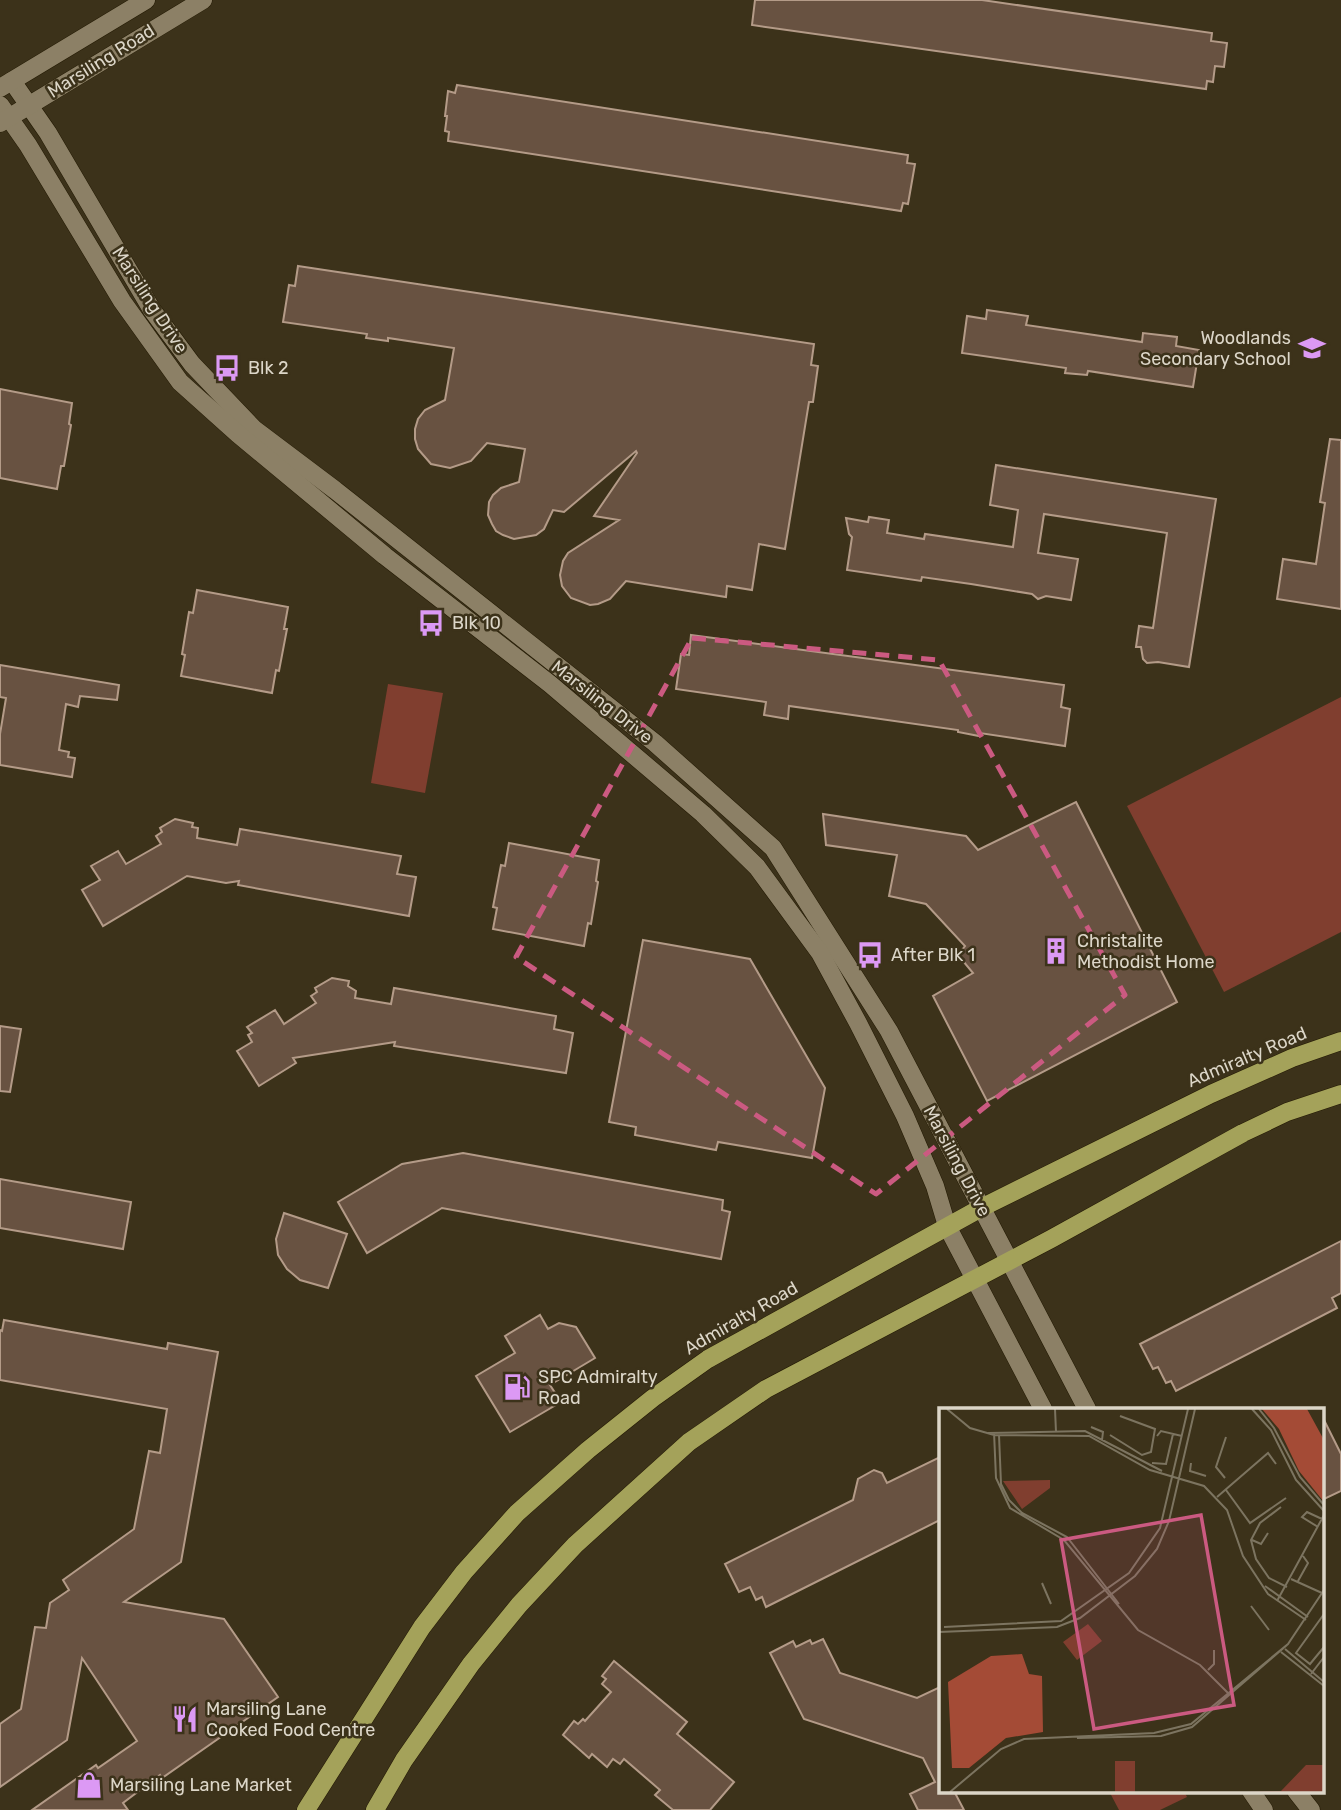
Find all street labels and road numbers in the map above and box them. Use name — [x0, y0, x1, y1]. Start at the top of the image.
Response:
street label: Marsiling Road — [43, 19, 159, 103]
street label: Marsiling Drive — [107, 243, 193, 357]
street label: Marsiling Drive — [547, 656, 657, 748]
street label: Admiralty Road — [1184, 1022, 1310, 1092]
street label: Marsiling Drive — [918, 1102, 996, 1220]
street label: Admiralty Road — [680, 1277, 802, 1359]

